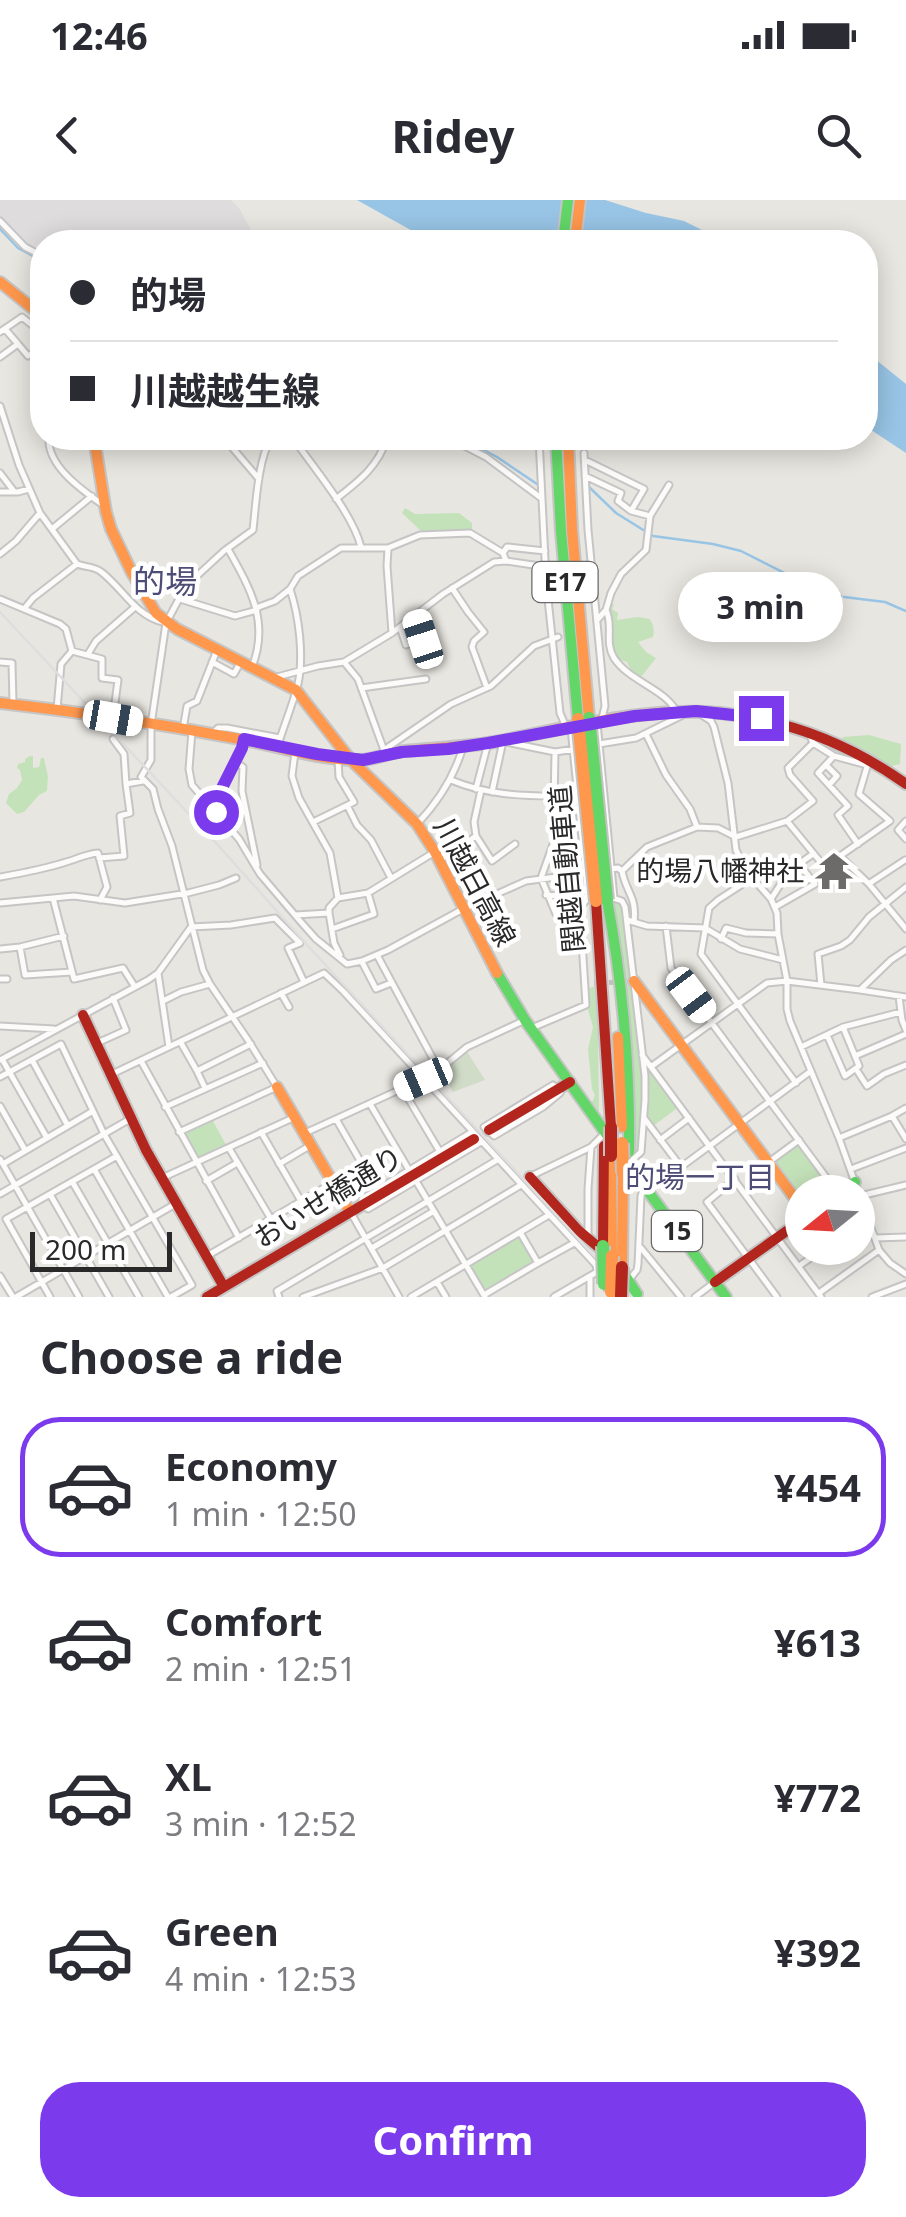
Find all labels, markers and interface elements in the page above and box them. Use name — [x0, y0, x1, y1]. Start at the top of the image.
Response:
text: 12:46 — [50, 9, 148, 61]
text: Ridey — [391, 105, 515, 166]
icon: back — [40, 108, 95, 163]
icon: search — [811, 108, 866, 163]
text: 的場 — [130, 268, 206, 320]
text: 川越越生線 — [130, 364, 320, 416]
district label: 的場 — [133, 559, 197, 602]
road number: E17 — [532, 562, 598, 602]
callout: 3 min — [678, 573, 844, 643]
text: 3 min — [716, 585, 805, 628]
car — [399, 606, 447, 672]
route end — [739, 696, 784, 741]
car — [81, 698, 145, 738]
street label: 関越自動車道 — [540, 784, 592, 954]
route start — [194, 790, 239, 835]
street label: 川越日高線 — [426, 811, 526, 952]
temple icon: 的場八幡神社 — [813, 850, 855, 892]
place label: 的場八幡神社 — [636, 851, 804, 889]
car — [661, 962, 721, 1028]
car — [390, 1053, 456, 1105]
street label: おいせ橋通り — [246, 1137, 409, 1256]
district label: 的場一丁目 — [625, 1156, 775, 1197]
north arrow — [785, 1175, 875, 1265]
map controls — [785, 1175, 875, 1265]
road number: 15 — [652, 1211, 702, 1251]
scale bar — [30, 1227, 172, 1272]
text: 200 m — [45, 1230, 127, 1268]
text: Choose a ride — [40, 1326, 343, 1387]
text: Economy — [165, 1440, 337, 1492]
icon: car — [45, 1442, 135, 1532]
text: ¥454 — [774, 1461, 861, 1513]
text: 1 min · 12:50 — [165, 1492, 357, 1535]
text: Comfort — [165, 1595, 322, 1647]
icon: car — [45, 1597, 135, 1687]
text: ¥613 — [774, 1616, 861, 1668]
text: 2 min · 12:51 — [165, 1647, 357, 1690]
text: XL — [165, 1750, 212, 1802]
icon: car — [45, 1752, 135, 1842]
text: ¥772 — [774, 1771, 861, 1823]
text: 3 min · 12:52 — [165, 1802, 357, 1845]
text: Green — [165, 1905, 279, 1957]
icon: car — [45, 1907, 135, 1997]
text: ¥392 — [774, 1926, 861, 1978]
text: 4 min · 12:53 — [165, 1957, 357, 2000]
button: Confirm — [40, 2082, 866, 2197]

